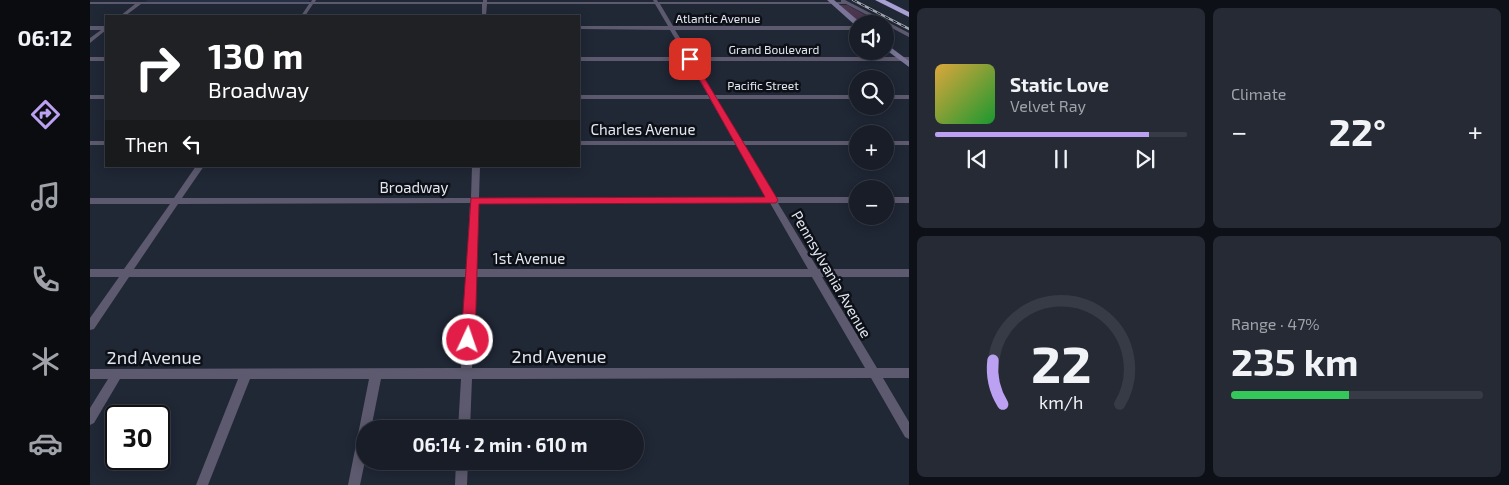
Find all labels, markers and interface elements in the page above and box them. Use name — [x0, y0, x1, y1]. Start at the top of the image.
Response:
street label: Atlantic Avenue — [675, 11, 761, 25]
map controls — [849, 15, 894, 225]
button: sound — [849, 15, 894, 60]
text: 06:12 — [18, 24, 72, 50]
text: 130 m — [208, 34, 303, 76]
icon: right — [125, 35, 190, 100]
pin — [669, 38, 711, 80]
street label: Grand Boulevard — [729, 42, 820, 56]
icon: arrive — [676, 45, 704, 73]
button: search — [849, 70, 894, 115]
text: Static Love — [1010, 73, 1109, 96]
text: Broadway — [208, 76, 309, 102]
street label: Pacific Street — [727, 78, 799, 92]
text: Climate — [1231, 84, 1286, 103]
text: Velvet Ray — [1010, 96, 1086, 115]
icon: directions — [28, 97, 63, 132]
text: 22° — [1329, 108, 1386, 154]
text: − — [1231, 114, 1247, 148]
text: + — [1468, 114, 1483, 148]
street label: Charles Avenue — [591, 120, 695, 138]
button: + — [849, 125, 894, 170]
icon: left — [178, 130, 206, 158]
text: Then — [125, 133, 168, 156]
icon: previous — [963, 145, 991, 173]
icon: pause — [1047, 145, 1075, 173]
icon: next — [1131, 145, 1159, 173]
street label: Broadway — [380, 178, 449, 196]
icon: music — [28, 179, 63, 214]
button: − — [849, 180, 894, 225]
street label: Pennsylvania Avenue — [788, 207, 876, 341]
street label: 1st Avenue — [493, 249, 565, 267]
icon: phone — [28, 262, 63, 297]
position arrow — [441, 313, 493, 365]
text: Range · 47% — [1231, 314, 1320, 333]
text: 22 — [1031, 331, 1091, 393]
text: 235 km — [1231, 338, 1359, 384]
icon: climate — [28, 344, 63, 379]
street label: 2nd Avenue — [512, 345, 606, 367]
street label: 2nd Avenue — [107, 346, 201, 368]
text: km/h — [1039, 391, 1083, 413]
speed limit sign: 30 — [105, 405, 170, 470]
icon: car — [28, 426, 63, 461]
text: 06:14 · 2 min · 610 m — [412, 433, 588, 456]

